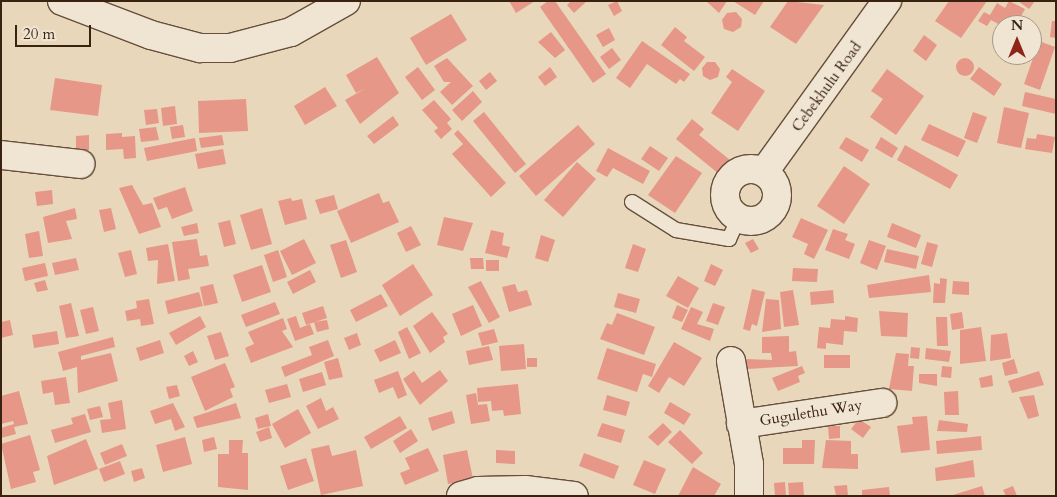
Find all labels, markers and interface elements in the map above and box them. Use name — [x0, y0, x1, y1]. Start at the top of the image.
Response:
scale bar — [18, 15, 94, 47]
north arrow — [992, 15, 1042, 65]
text: N — [1011, 16, 1023, 35]
text: 20 m — [23, 24, 55, 44]
street label: Cebekhulu Road — [788, 39, 866, 135]
street label: Gugulethu Way — [758, 396, 864, 430]

